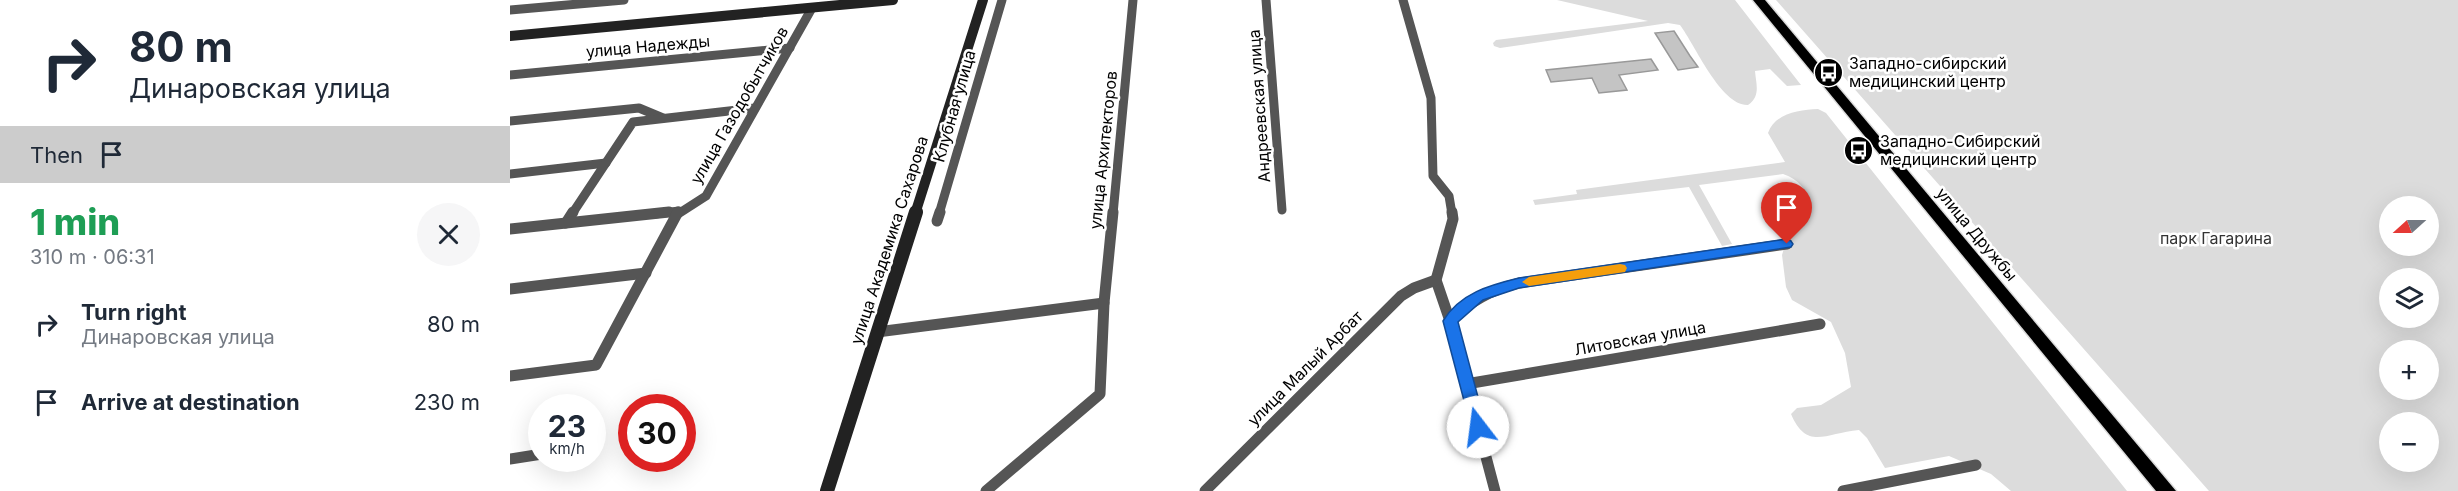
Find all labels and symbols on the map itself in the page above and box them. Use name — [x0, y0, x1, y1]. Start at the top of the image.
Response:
street label: улица Газодобытчиков — [686, 23, 792, 187]
street label: Андреевская улица — [1244, 29, 1274, 183]
street label: улица Надежды — [585, 31, 711, 61]
street label: Клубная улица — [928, 48, 980, 164]
place label: Западно-сибирский медицинский центр — [1849, 53, 2007, 91]
bus stop icon: Западно-сибирский медицинский центр — [1812, 56, 1844, 88]
street label: улица Архитекторов — [1085, 70, 1121, 230]
place label: Западно-Сибирский медицинский центр — [1880, 131, 2040, 169]
street label: улица Академика Сахарова — [846, 133, 932, 347]
bus stop icon: Западно-Сибирский медицинский центр — [1843, 134, 1875, 166]
pin — [1761, 182, 1812, 244]
street label: улица Дружбы — [1932, 183, 2022, 285]
north arrow — [2379, 196, 2439, 256]
park label: парк Гагарина — [2160, 228, 2272, 248]
street label: улица Малый Арбат — [1243, 306, 1367, 430]
street label: Литовская улица — [1573, 317, 1707, 359]
speed limit sign: 30 — [618, 394, 696, 472]
position arrow — [1446, 395, 1510, 459]

